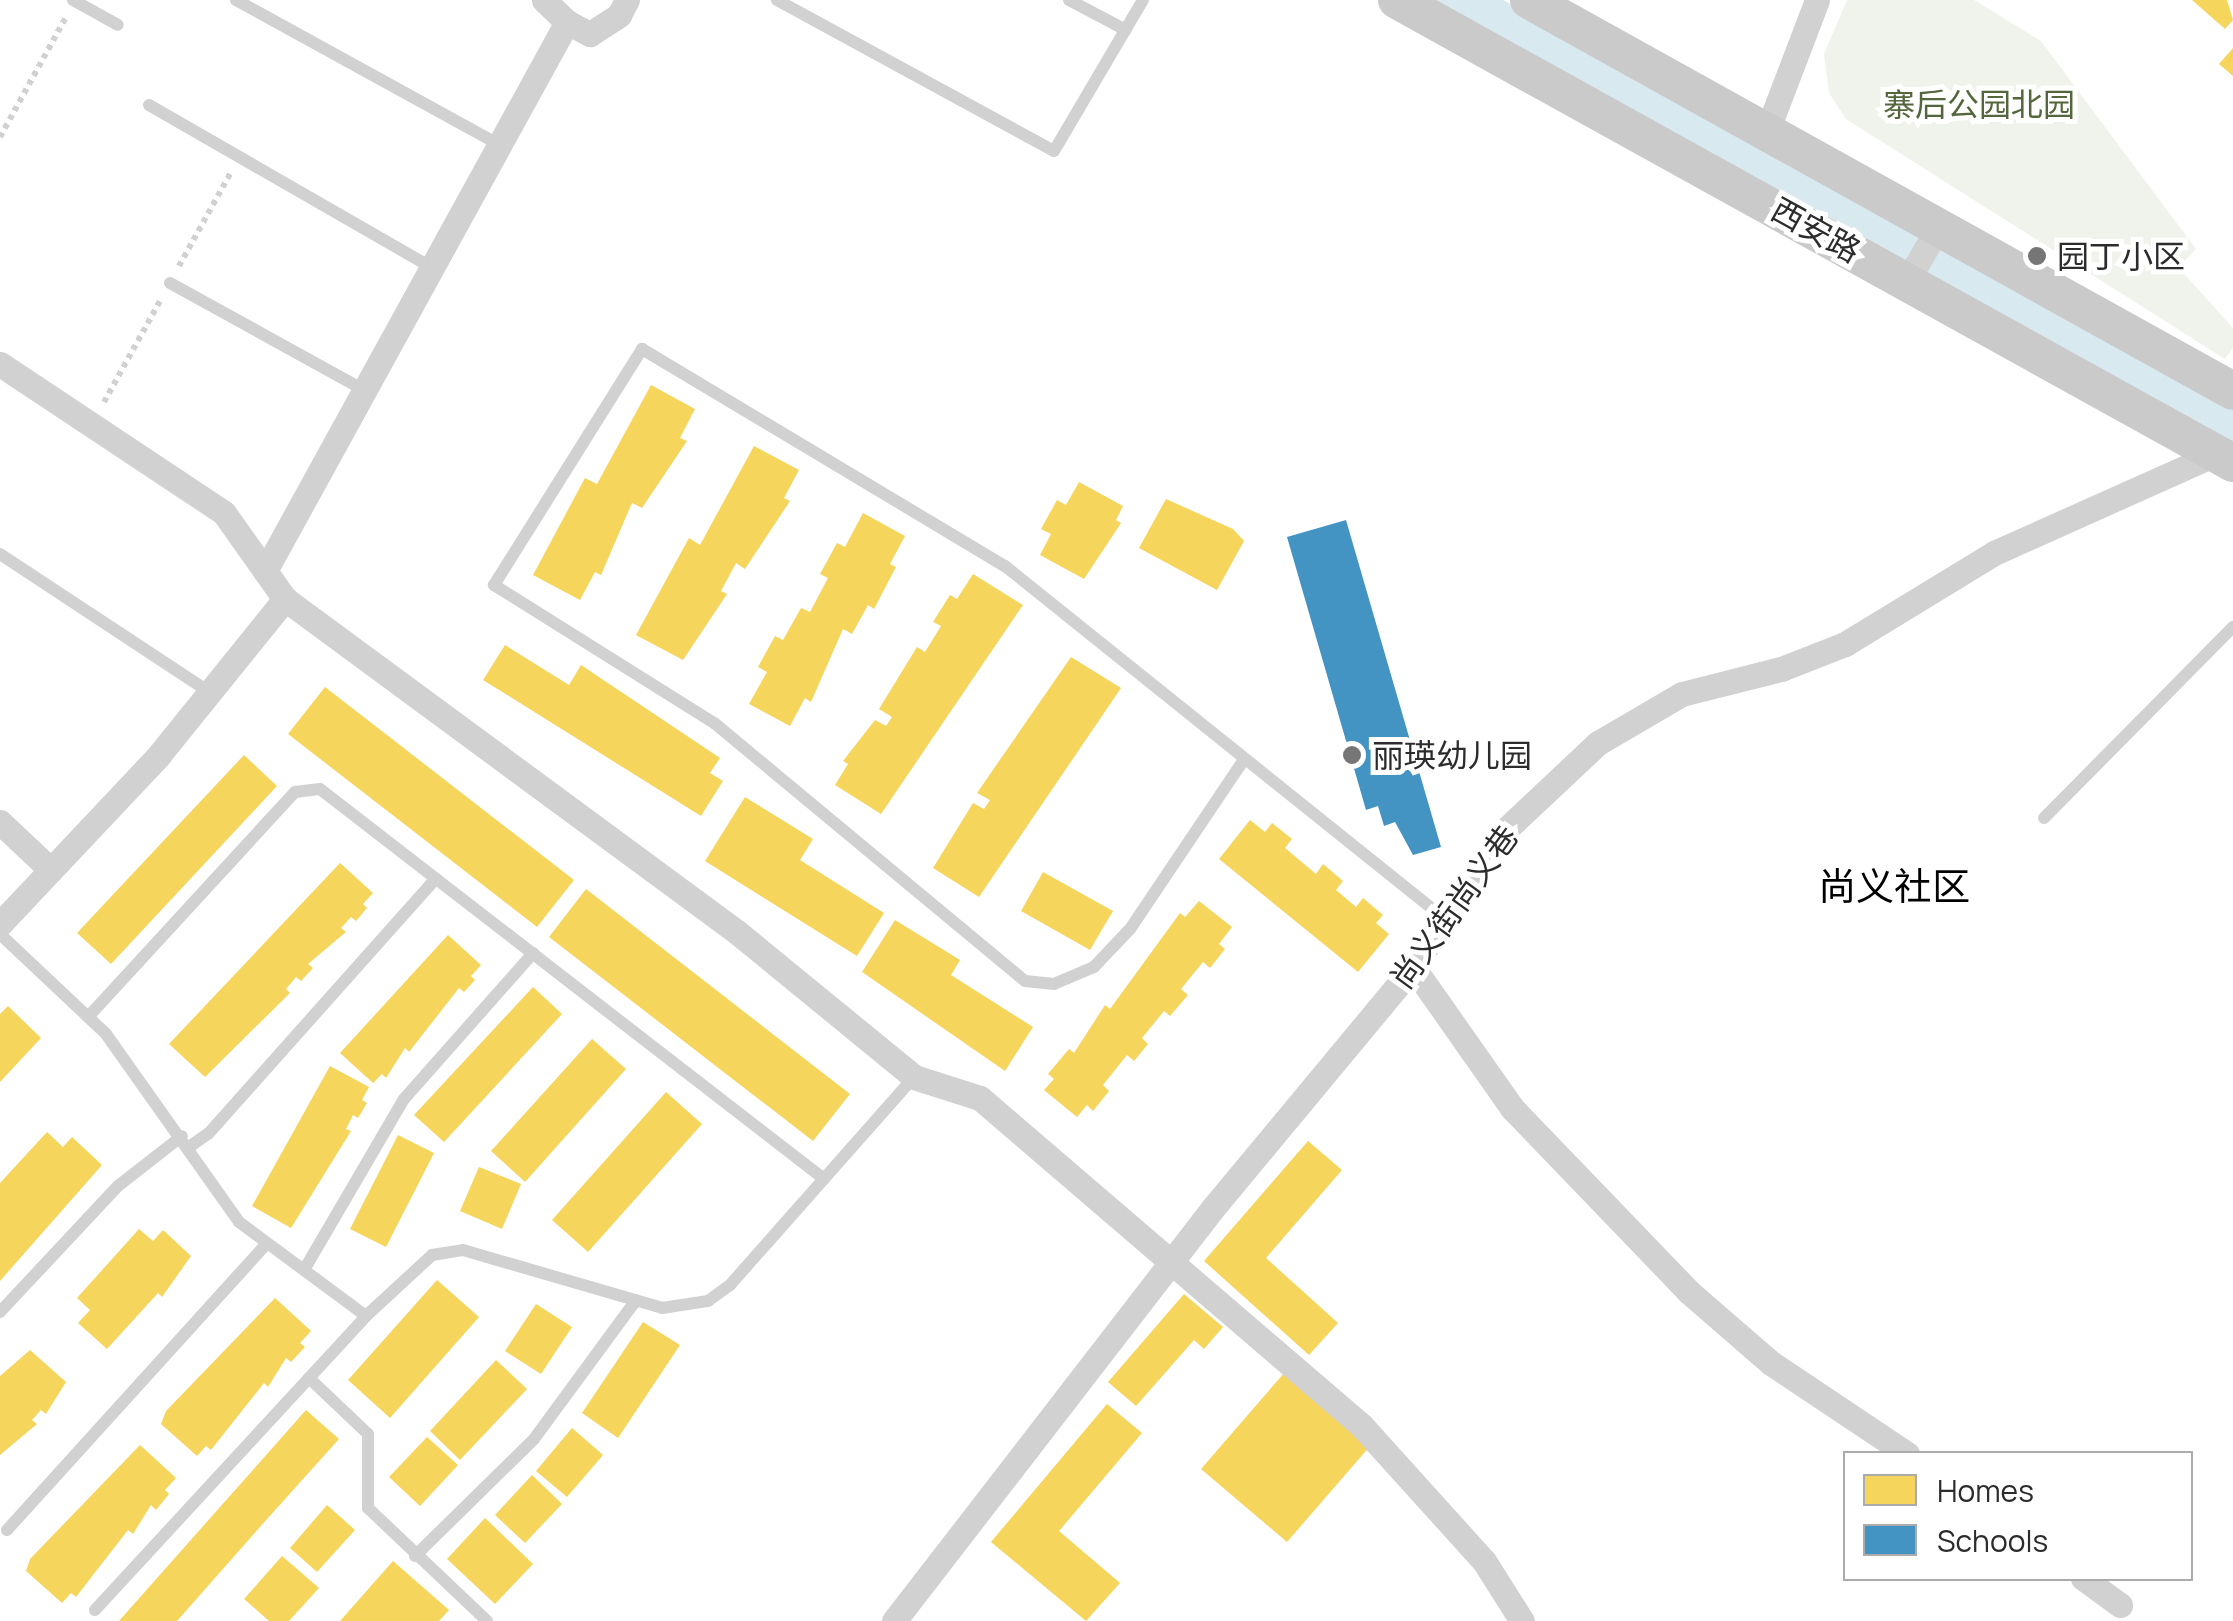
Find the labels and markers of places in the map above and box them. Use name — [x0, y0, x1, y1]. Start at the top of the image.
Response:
place label: 园丁小区 — [2057, 237, 2185, 275]
marker: 园丁小区 — [2026, 245, 2048, 267]
place label: 丽瑛幼儿园 — [1372, 736, 1532, 774]
marker: 丽瑛幼儿园 — [1341, 744, 1363, 766]

